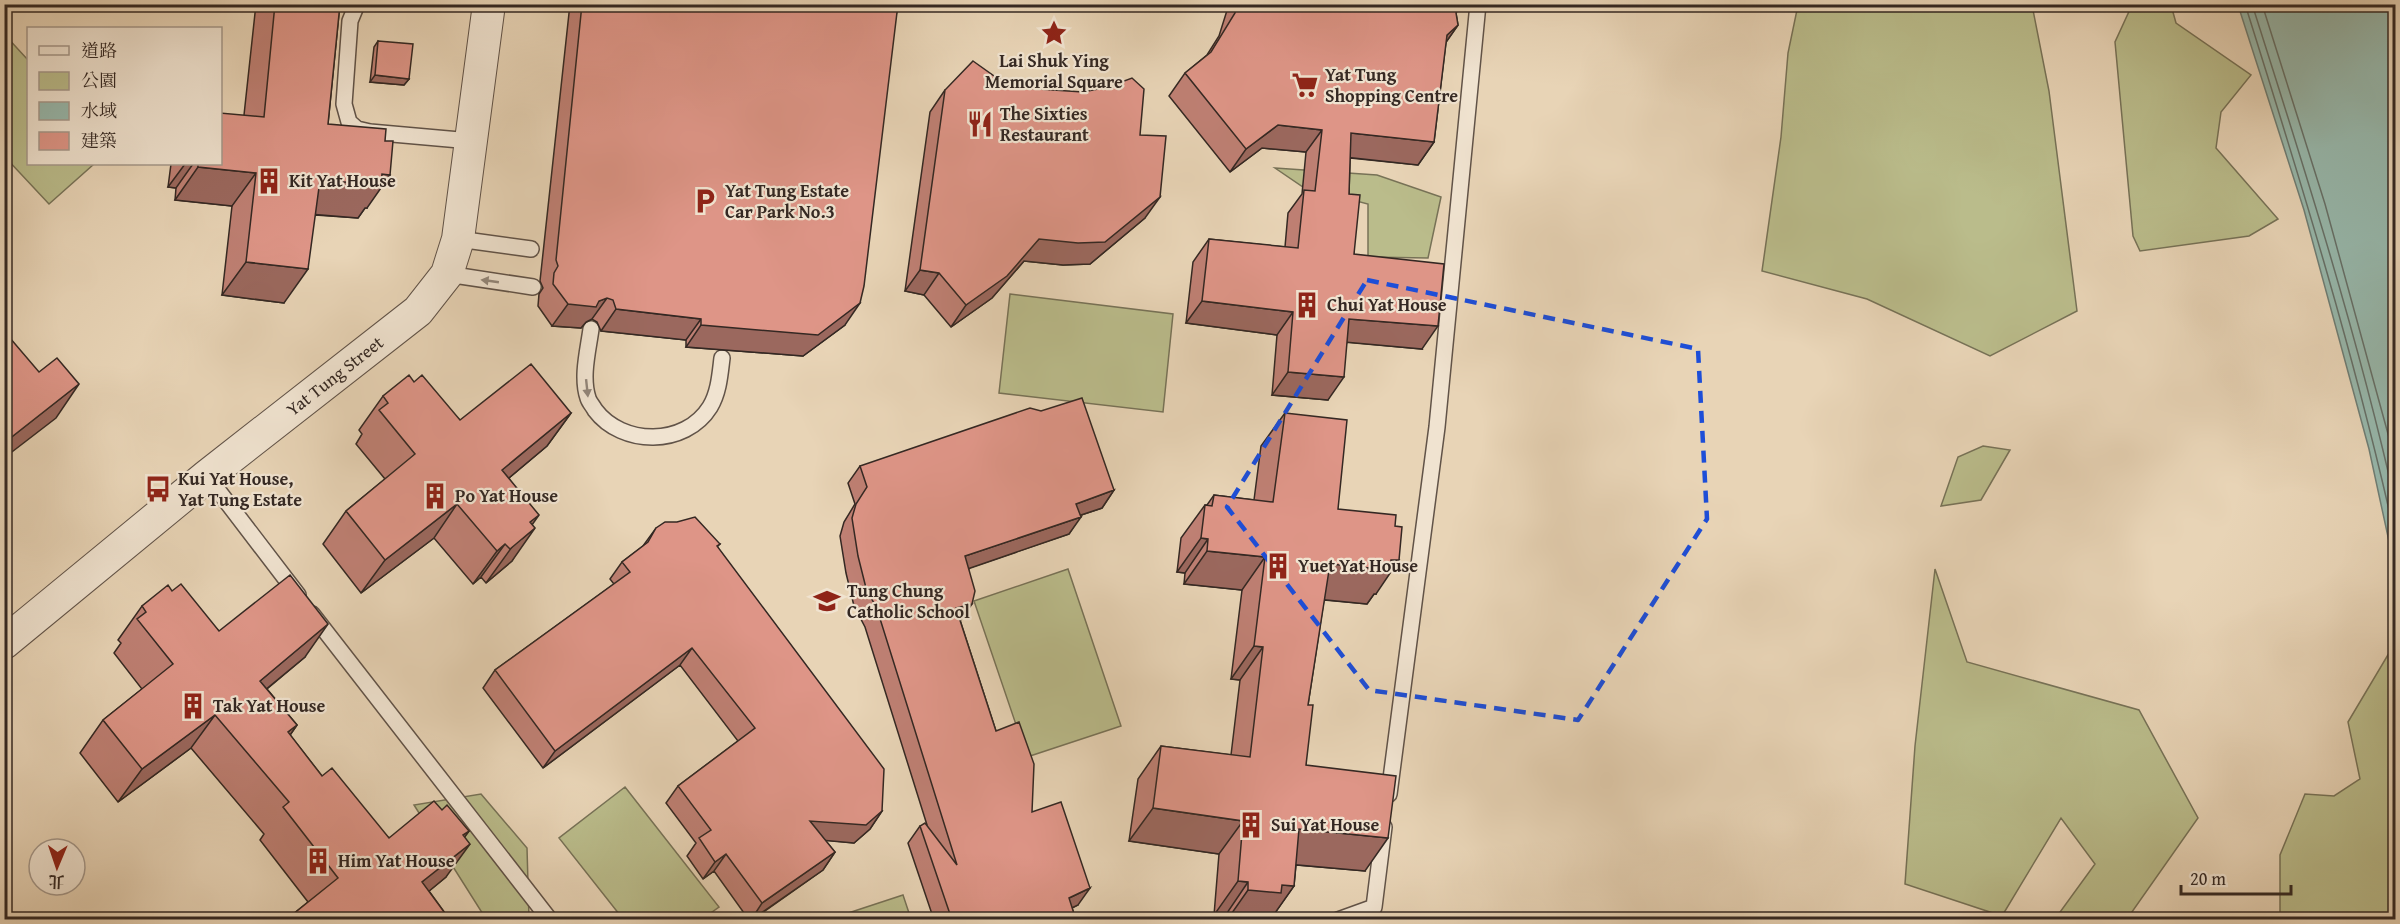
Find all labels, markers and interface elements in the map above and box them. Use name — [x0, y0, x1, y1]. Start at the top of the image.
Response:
place icon: Lai Shuk Ying Memorial Square — [1039, 18, 1069, 48]
legend — [27, 27, 222, 165]
text: 道路 — [81, 37, 117, 64]
place label: Lai Shuk Ying Memorial Square — [985, 47, 1123, 95]
place label: Yat Tung Shopping Centre — [1325, 61, 1458, 109]
text: 公園 — [81, 67, 117, 94]
supermarket icon: Yat Tung Shopping Centre — [1290, 70, 1320, 100]
text: 水域 — [81, 97, 117, 124]
place label: The Sixties Restaurant — [1000, 100, 1089, 148]
restaurant icon: The Sixties Restaurant — [965, 109, 995, 139]
text: 建築 — [81, 127, 117, 154]
building icon: Kit Yat House — [254, 166, 284, 196]
place label: Kit Yat House — [289, 167, 396, 194]
place label: Yat Tung Estate Car Park No.3 — [725, 177, 849, 225]
parking icon: Yat Tung Estate Car Park No.3 — [690, 186, 720, 216]
one-way arrow — [480, 276, 499, 285]
building icon: Chui Yat House — [1292, 290, 1322, 320]
place label: Chui Yat House — [1327, 291, 1447, 318]
street label: Yat Tung Street — [280, 329, 390, 422]
one-way arrow — [582, 378, 591, 397]
place label: Kui Yat House, Yat Tung Estate — [178, 465, 302, 513]
bus stop icon: Kui Yat House, Yat Tung Estate — [143, 474, 173, 504]
building icon: Po Yat House — [420, 481, 450, 511]
place label: Po Yat House — [455, 482, 558, 509]
building icon: Yuet Yat House — [1263, 551, 1293, 581]
place label: Yuet Yat House — [1298, 552, 1418, 579]
place label: Tung Chung Catholic School — [847, 577, 970, 625]
school or university icon: Tung Chung Catholic School — [812, 586, 842, 616]
building icon: Tak Yat House — [178, 691, 208, 721]
place label: Tak Yat House — [213, 692, 326, 719]
building icon: Sui Yat House — [1236, 810, 1266, 840]
place label: Sui Yat House — [1271, 811, 1380, 838]
north arrow — [27, 837, 87, 897]
building icon: Him Yat House — [303, 846, 333, 876]
place label: Him Yat House — [338, 847, 455, 874]
scale bar — [2181, 858, 2290, 896]
text: 20 m — [2190, 865, 2226, 892]
text: 北 — [48, 870, 65, 894]

